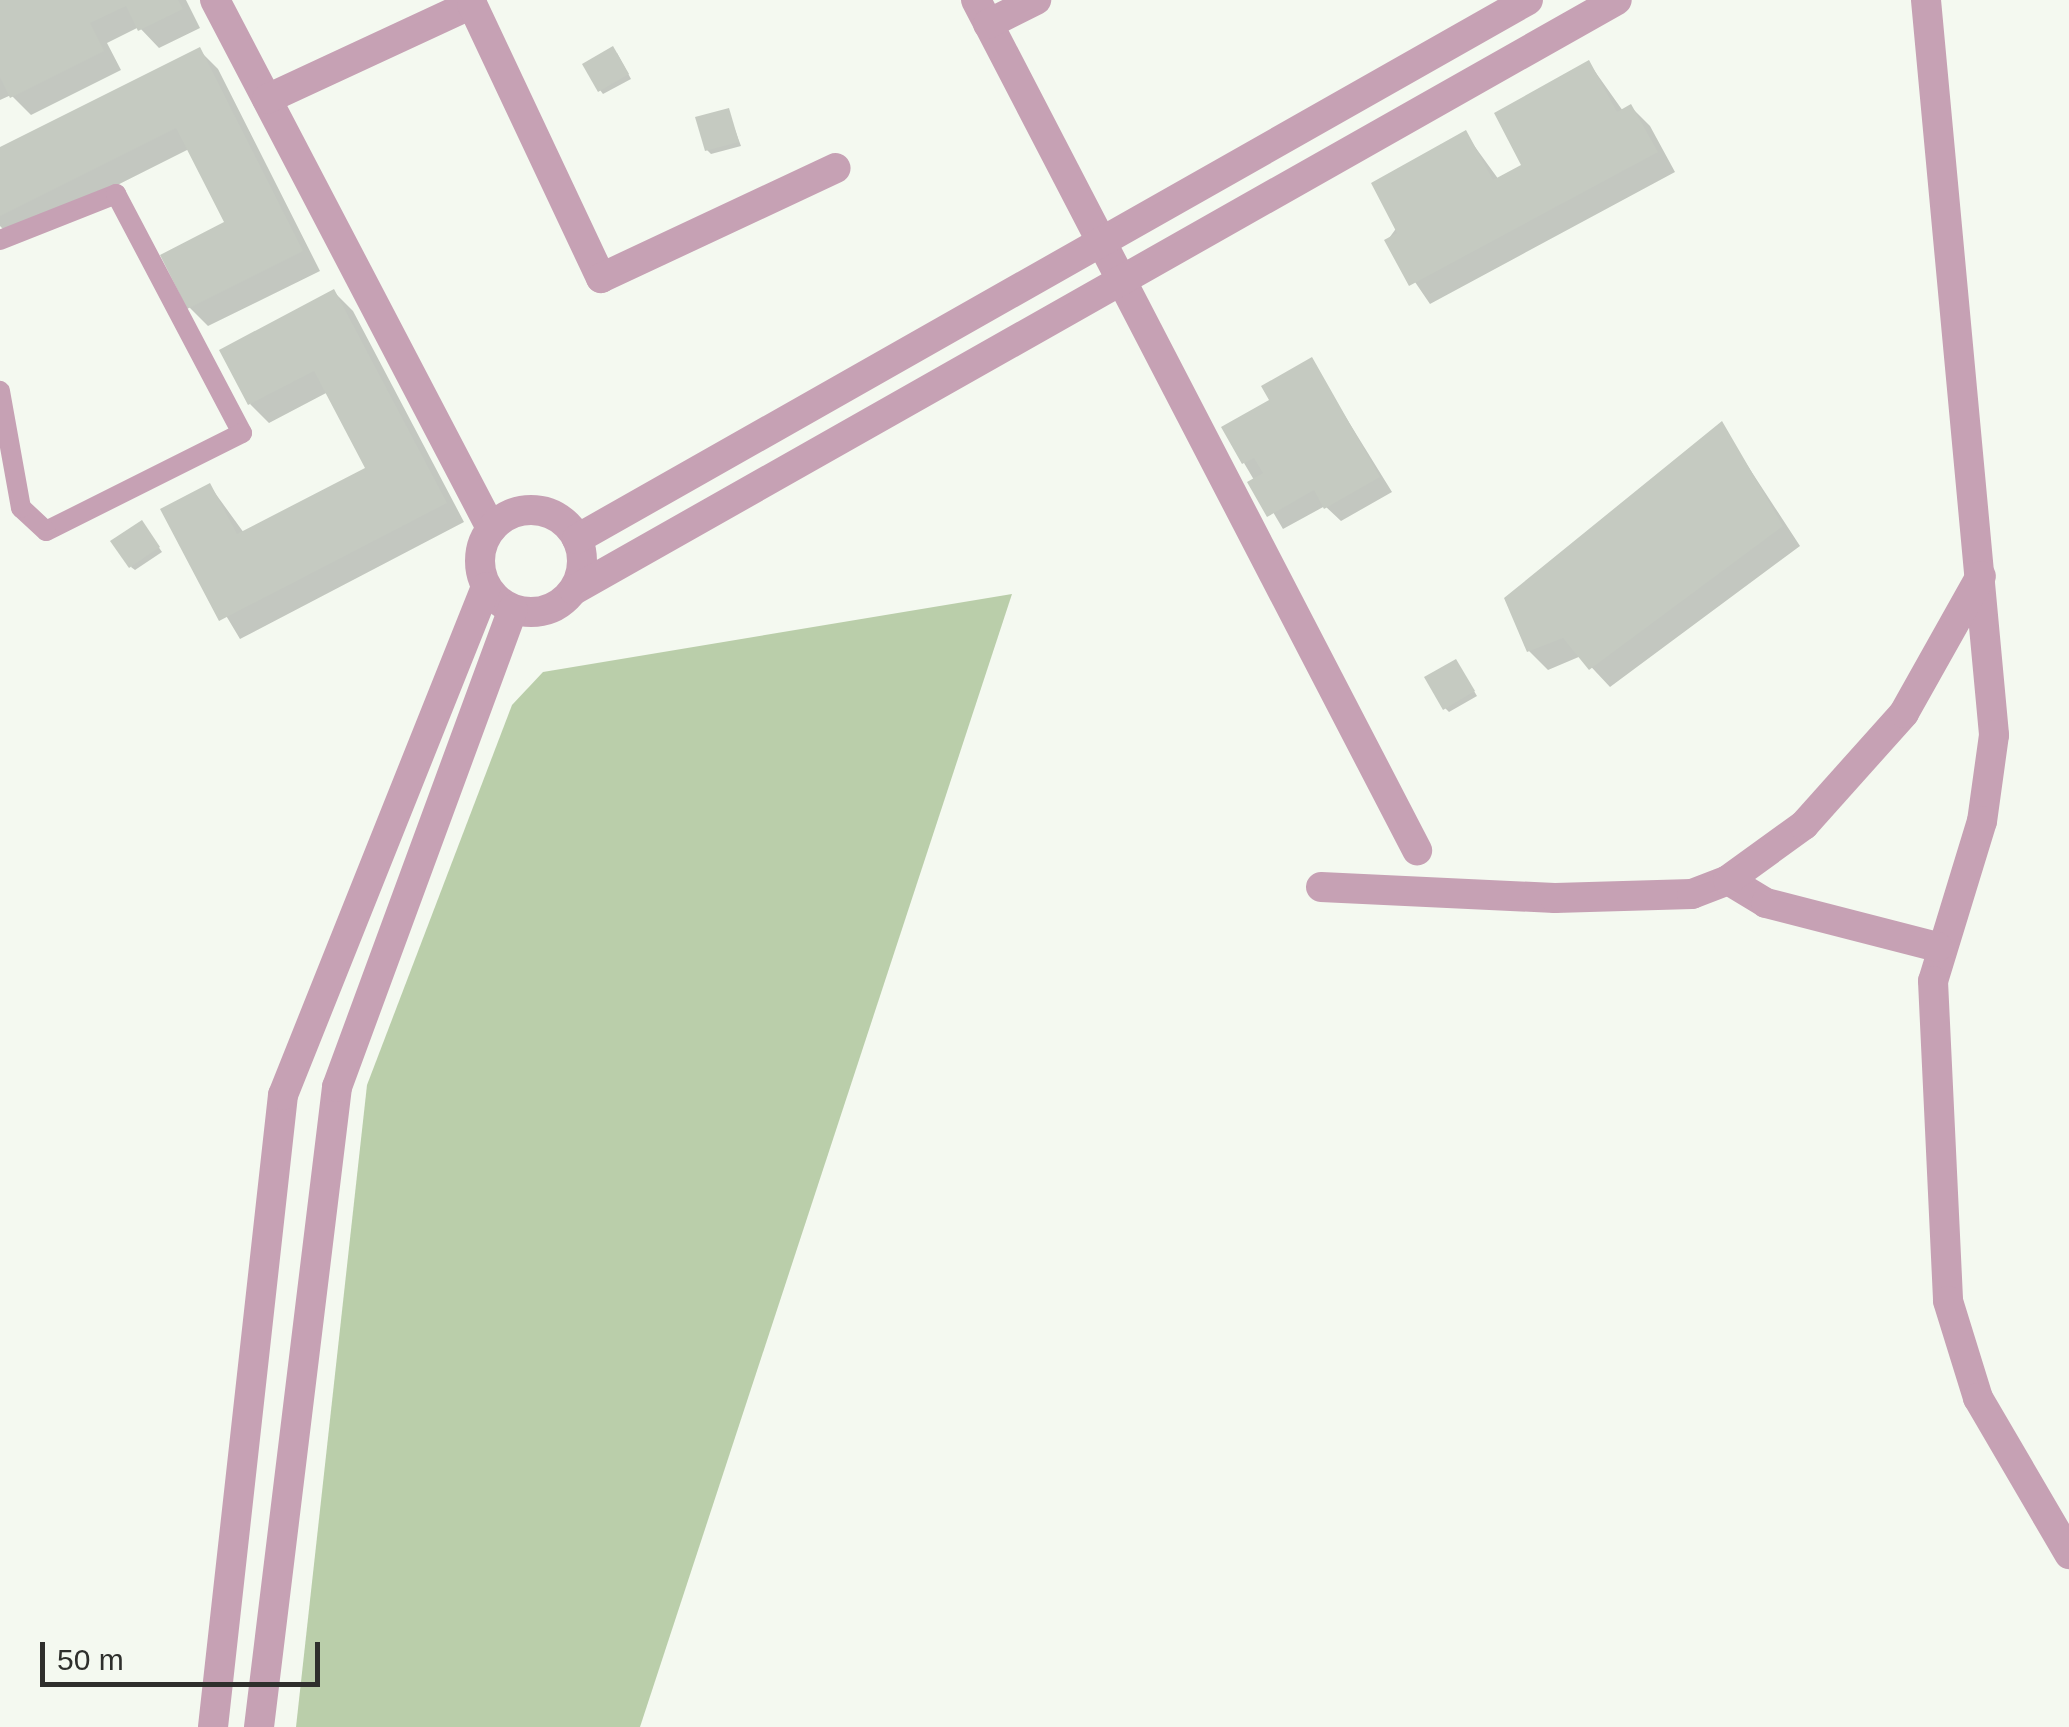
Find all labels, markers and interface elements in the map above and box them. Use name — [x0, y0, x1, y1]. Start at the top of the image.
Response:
scale bar — [45, 1622, 325, 1684]
text: 50 m — [57, 1643, 124, 1676]

